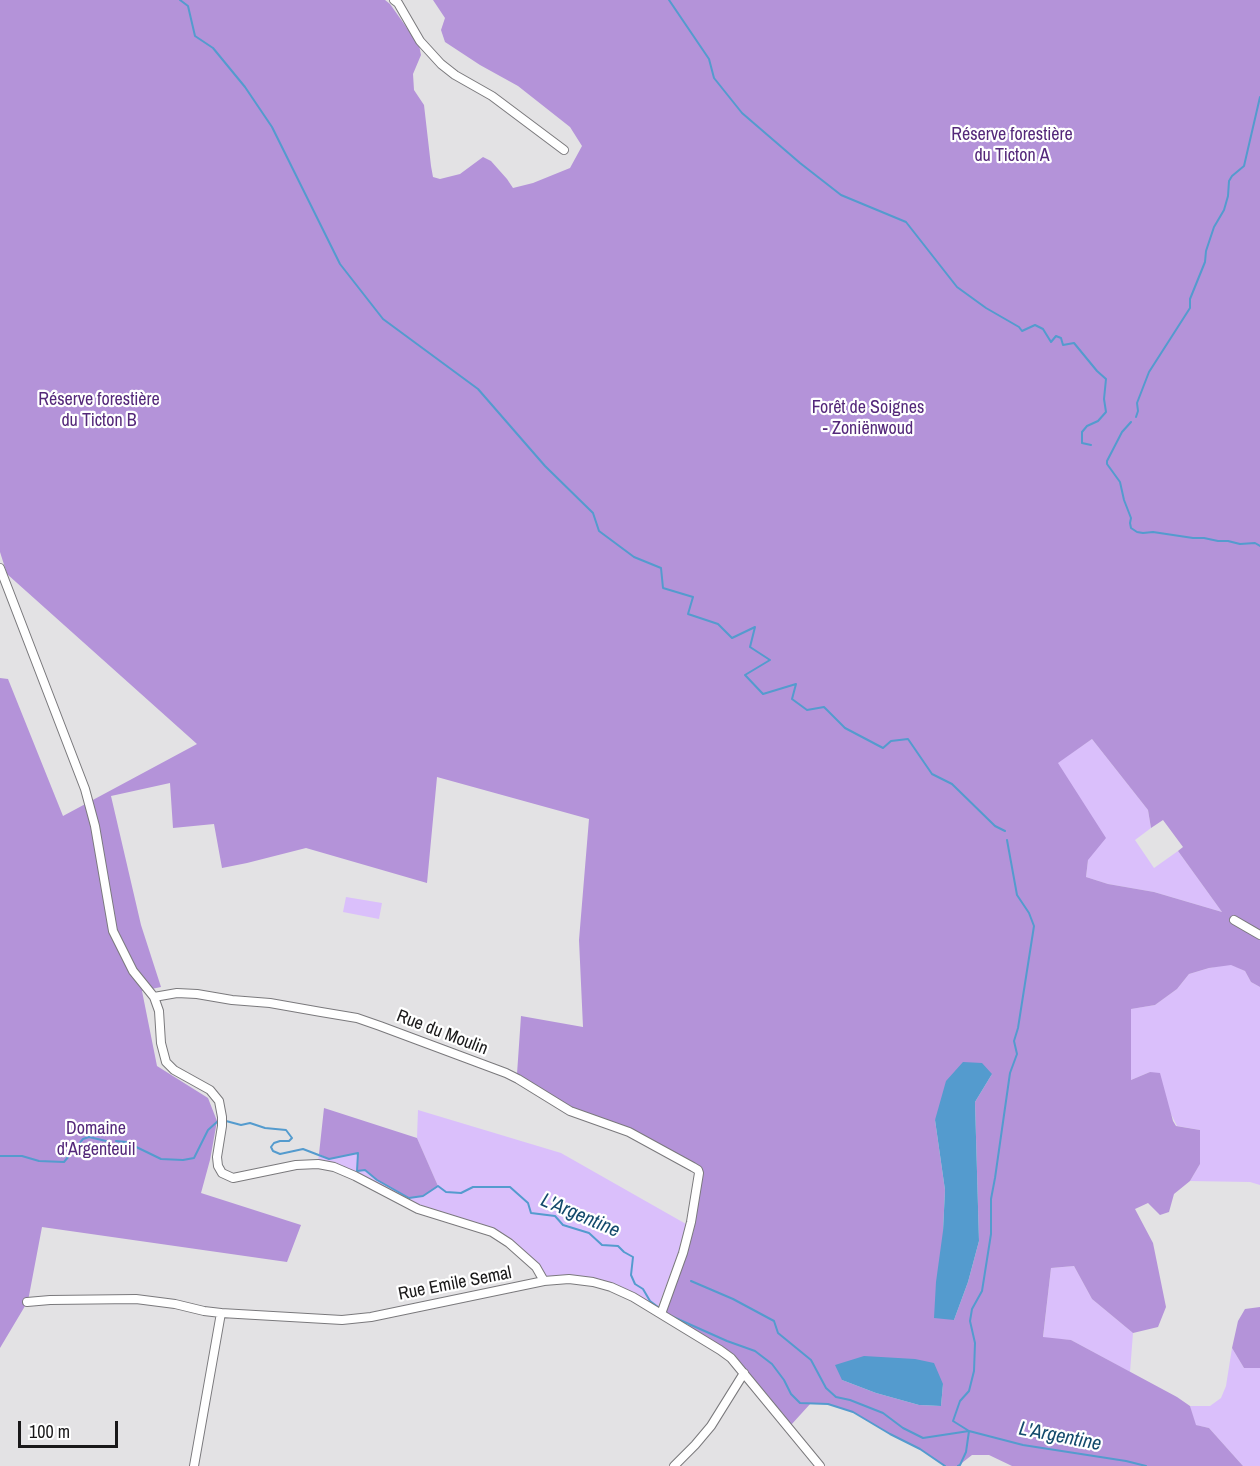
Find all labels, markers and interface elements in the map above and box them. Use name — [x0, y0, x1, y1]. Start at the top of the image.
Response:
park label: Réserve forestière du Ticton A — [951, 124, 1073, 166]
park label: Réserve forestière du Ticton B — [38, 389, 160, 432]
park label: Forêt de Soignes - Zoniënwoud — [812, 397, 924, 440]
street label: Rue du Moulin — [393, 1006, 491, 1060]
park label: Domaine d'Argenteuil — [57, 1118, 135, 1160]
water label: L'Argentine — [537, 1189, 623, 1243]
street label: Rue Emile Semal — [397, 1262, 513, 1306]
scale bar — [21, 1409, 122, 1447]
water label: L'Argentine — [1017, 1417, 1103, 1457]
text: 100 m — [29, 1419, 70, 1444]

